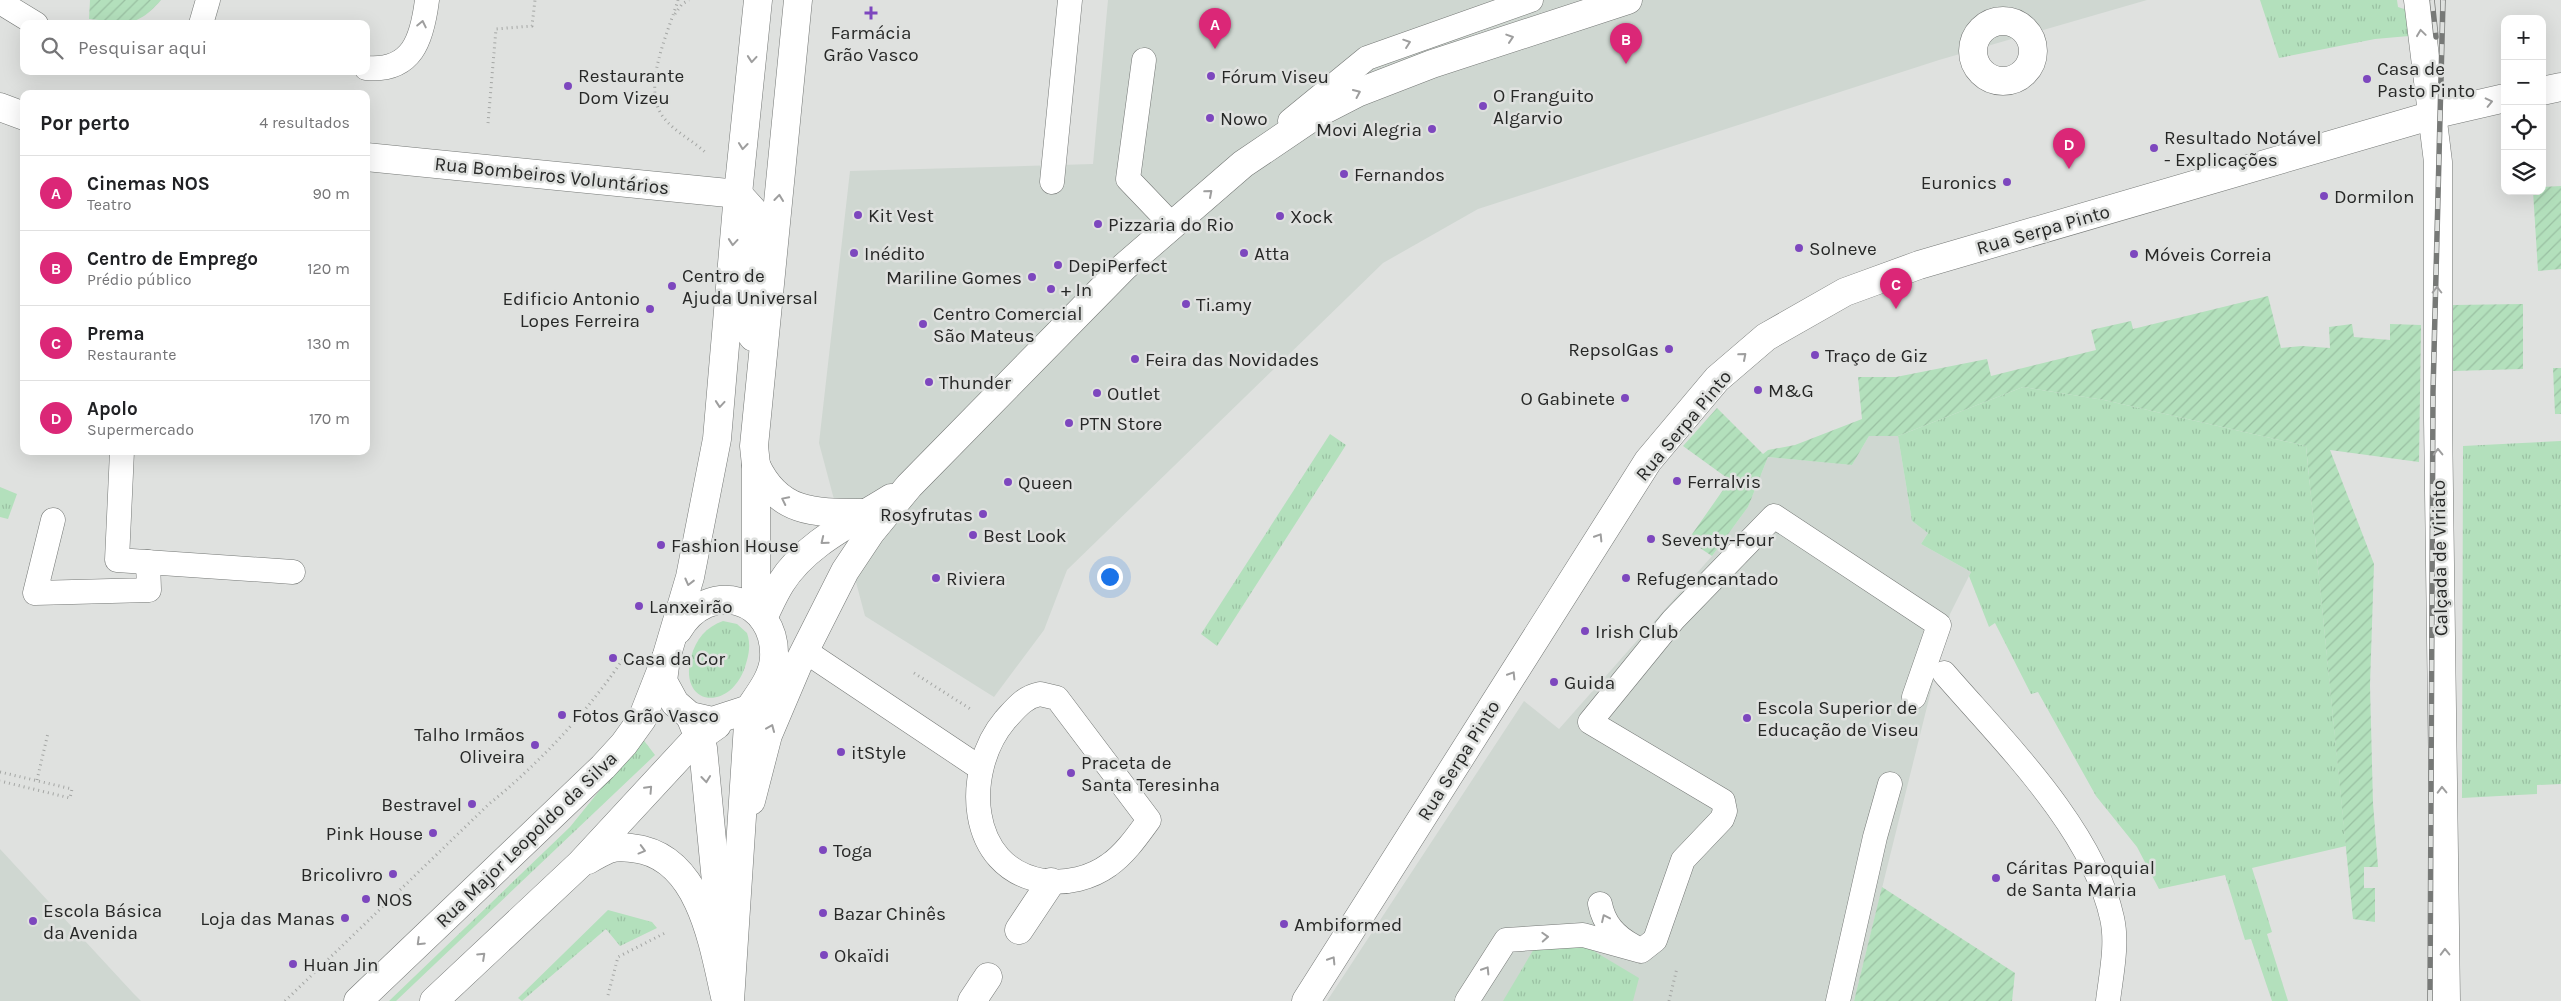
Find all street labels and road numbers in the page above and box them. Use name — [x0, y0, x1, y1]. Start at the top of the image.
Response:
street label: Rua Bombeiros Voluntários — [434, 153, 670, 199]
street label: Rua Serpa Pinto — [1974, 200, 2112, 259]
street label: Rua Serpa Pinto — [1631, 366, 1736, 485]
street label: Calçada de Viriato — [2428, 480, 2452, 636]
street label: Rua Serpa Pinto — [1413, 696, 1505, 825]
street label: Rua Major Leopoldo da Silva — [432, 747, 622, 932]

